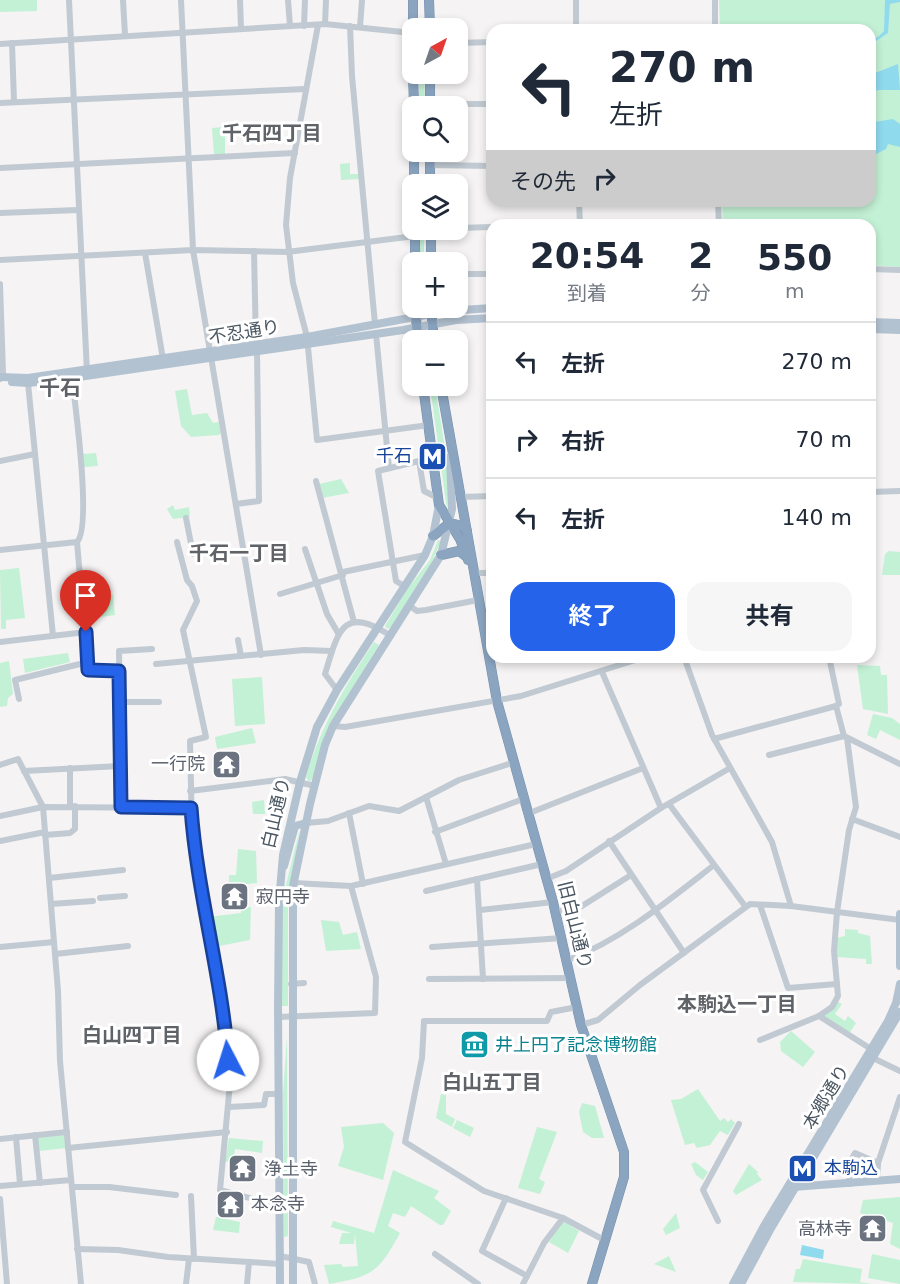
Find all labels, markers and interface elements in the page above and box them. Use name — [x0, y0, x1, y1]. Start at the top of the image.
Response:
north arrow — [402, 18, 468, 84]
map controls — [402, 18, 468, 396]
text: 270 m — [609, 43, 755, 92]
icon: left — [510, 48, 588, 126]
button: search — [402, 96, 468, 162]
text: 左折 — [609, 99, 663, 130]
district label: 千石四丁目 — [222, 121, 322, 145]
icon: right — [588, 162, 621, 195]
text: その先 — [510, 169, 576, 194]
button: layers — [402, 174, 468, 240]
text: 20:54 — [530, 235, 644, 276]
text: 2 — [688, 235, 713, 276]
text: 550 — [757, 237, 832, 278]
button: + — [402, 252, 468, 318]
text: m — [785, 279, 804, 303]
text: 到着 — [567, 281, 607, 305]
text: 分 — [691, 281, 711, 305]
street label: 不忍通り — [207, 316, 281, 348]
button: − — [402, 330, 468, 396]
icon: left — [510, 345, 543, 378]
text: 270 m — [782, 349, 852, 374]
text: 左折 — [561, 351, 605, 376]
district label: 千石 — [39, 376, 81, 400]
icon: right — [510, 423, 543, 456]
text: 70 m — [796, 427, 852, 452]
text: 右折 — [561, 429, 605, 454]
metro station icon: 千石 — [417, 440, 449, 472]
place label: 千石 — [376, 445, 412, 466]
icon: left — [510, 501, 543, 534]
text: 140 m — [782, 505, 852, 530]
text: 左折 — [561, 507, 605, 532]
district label: 千石一丁目 — [189, 541, 289, 565]
pin — [60, 570, 111, 632]
icon: arrive — [69, 579, 102, 612]
button: 終了 — [510, 582, 675, 651]
button: 共有 — [687, 582, 852, 651]
temple icon: 一行院 — [210, 748, 242, 780]
place label: 一行院 — [151, 753, 205, 774]
street label: 白山通り — [257, 775, 294, 850]
street label: 旧白山通り — [554, 879, 597, 971]
temple icon: 寂円寺 — [219, 881, 251, 913]
place label: 寂円寺 — [256, 886, 310, 907]
district label: 本駒込一丁目 — [677, 992, 797, 1016]
district label: 白山四丁目 — [82, 1023, 182, 1047]
position arrow — [196, 1028, 260, 1092]
museum icon: 井上円了記念博物館 — [458, 1029, 490, 1061]
place label: 井上円了記念博物館 — [495, 1034, 657, 1055]
street label: 本郷通り — [798, 1060, 853, 1133]
district label: 白山五丁目 — [442, 1070, 542, 1094]
metro station icon: 本駒込 — [787, 1152, 819, 1184]
temple icon: 浄土寺 — [227, 1153, 259, 1185]
place label: 本駒込 — [824, 1157, 878, 1178]
place label: 浄土寺 — [264, 1158, 318, 1179]
temple icon: 本念寺 — [214, 1188, 246, 1220]
place label: 本念寺 — [251, 1193, 305, 1214]
temple icon: 高林寺 — [857, 1213, 889, 1245]
place label: 高林寺 — [798, 1218, 852, 1239]

